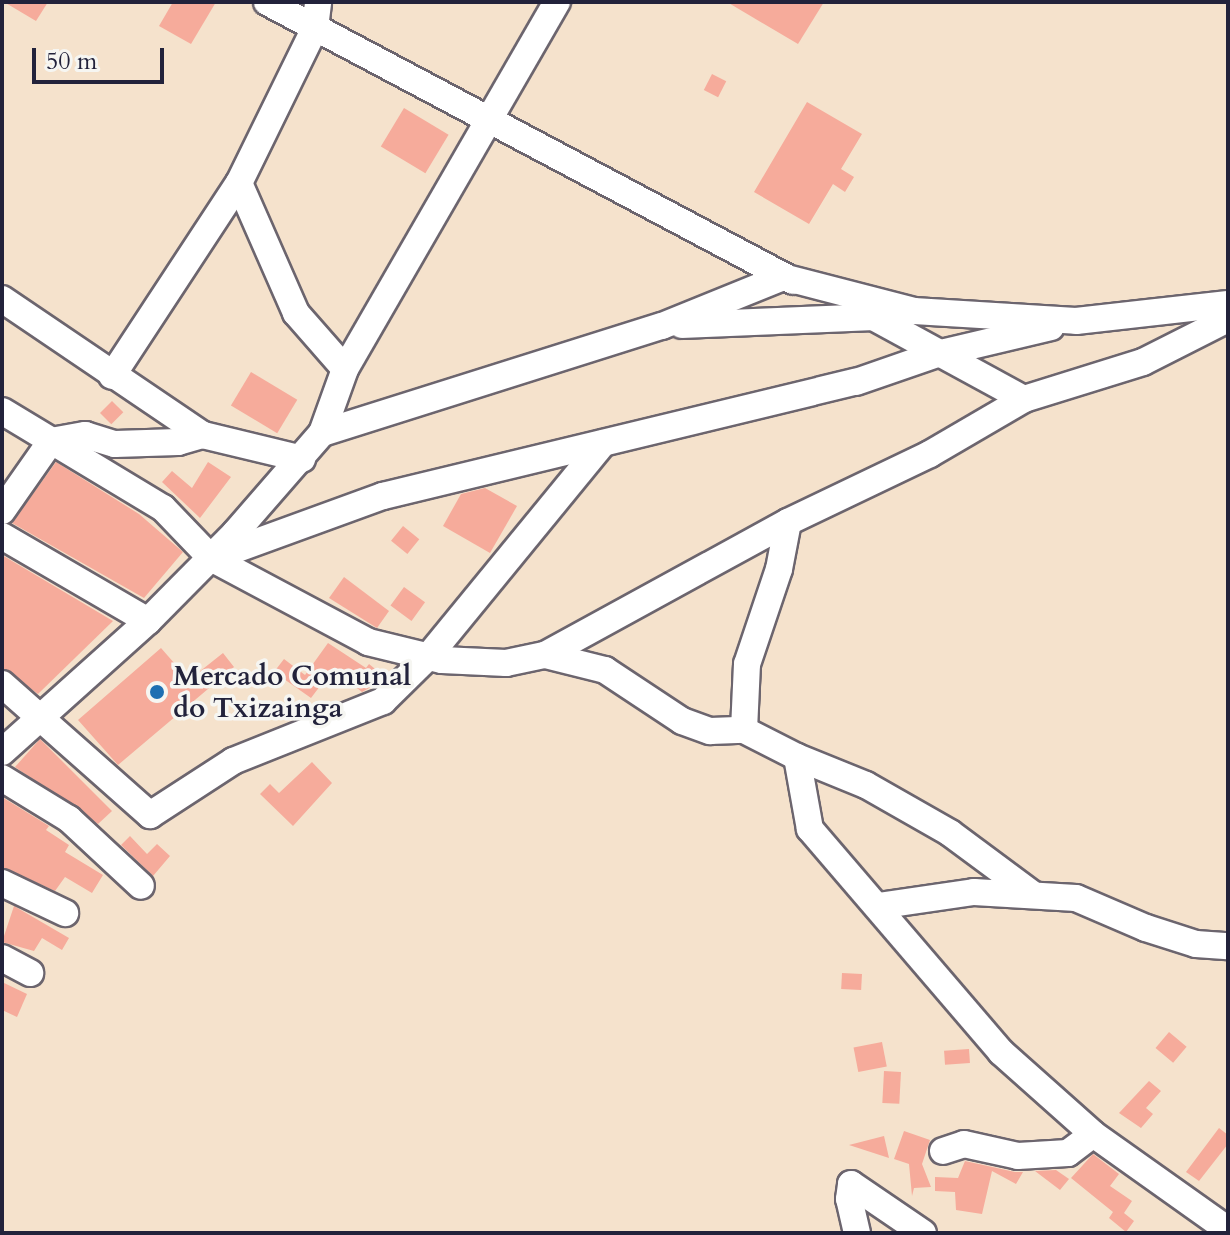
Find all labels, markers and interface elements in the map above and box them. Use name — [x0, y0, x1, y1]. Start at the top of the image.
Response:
scale bar — [36, 32, 168, 82]
text: 50 m — [46, 45, 97, 78]
place label: Mercado Comunal do Txizainga — [173, 659, 411, 725]
marker: Mercado Comunal do Txizainga — [148, 683, 166, 701]

